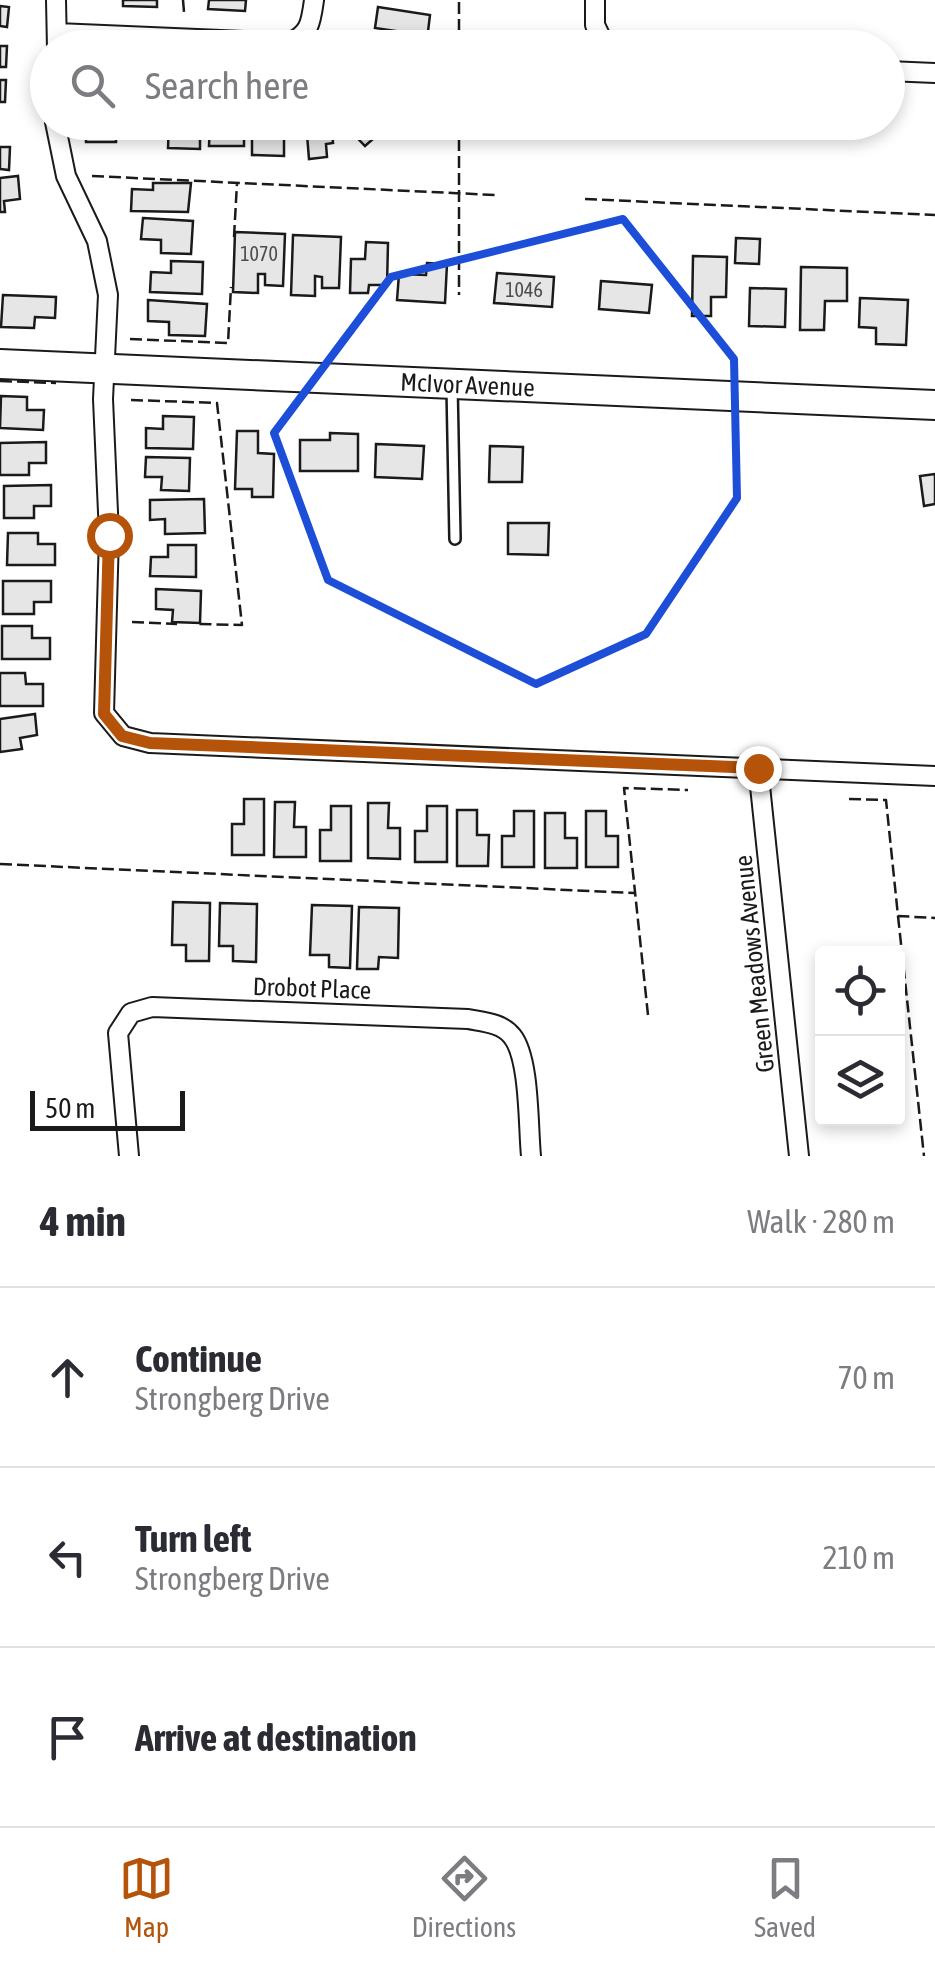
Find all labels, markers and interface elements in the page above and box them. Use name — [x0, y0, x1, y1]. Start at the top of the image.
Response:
search box — [30, 30, 905, 140]
icon: search — [65, 58, 120, 113]
text: Search here — [145, 64, 309, 107]
house number: 1070 — [240, 242, 278, 265]
house number: 1046 — [505, 278, 543, 301]
street label: McIvor Avenue — [400, 368, 535, 401]
route start — [87, 513, 133, 559]
route end — [736, 746, 782, 792]
street label: Green Meadows Avenue — [729, 854, 779, 1074]
map controls — [815, 946, 905, 1126]
button: locate — [815, 946, 905, 1036]
street label: Drobot Place — [252, 972, 372, 1004]
button: layers — [815, 1036, 905, 1126]
scale bar — [30, 1086, 185, 1130]
text: 50 m — [45, 1092, 95, 1124]
text: 4 min — [40, 1197, 126, 1245]
text: Walk · 280 m — [747, 1203, 895, 1240]
text: Continue — [135, 1337, 262, 1380]
icon: ahead — [40, 1350, 95, 1405]
text: 70 m — [837, 1359, 895, 1396]
text: Strongberg Drive — [135, 1380, 330, 1417]
text: Turn left — [135, 1517, 251, 1560]
icon: left — [40, 1530, 95, 1585]
text: 210 m — [822, 1539, 895, 1576]
text: Strongberg Drive — [135, 1560, 330, 1597]
icon: arrive — [40, 1710, 95, 1765]
text: Arrive at destination — [135, 1716, 417, 1759]
tab: Map — [119, 1851, 174, 1943]
tab: Directions — [412, 1851, 516, 1943]
tab: Saved — [754, 1851, 816, 1943]

